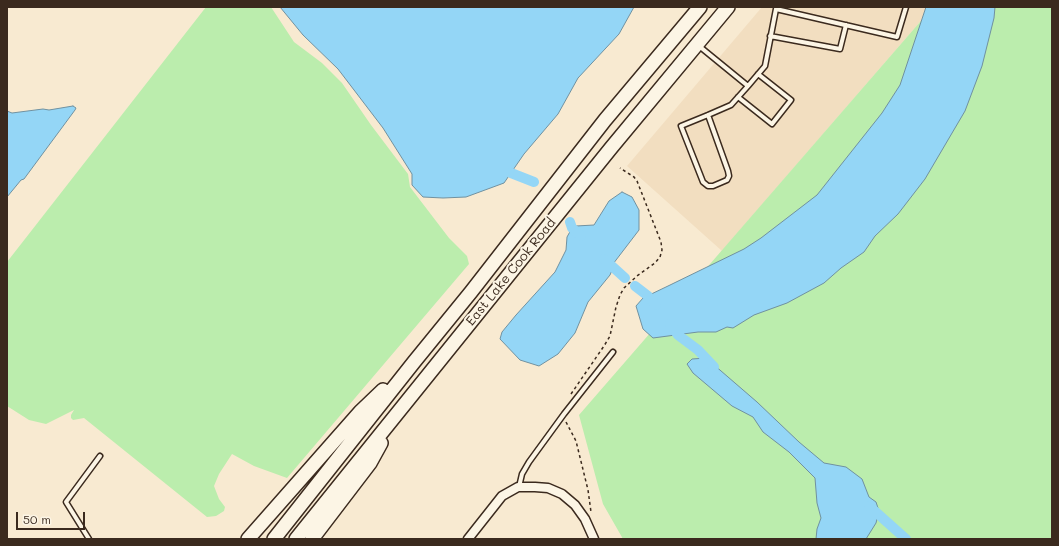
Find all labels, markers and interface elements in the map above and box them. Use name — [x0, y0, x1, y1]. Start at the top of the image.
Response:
street label: East Lake Cook Road — [463, 215, 559, 329]
scale bar — [18, 504, 87, 530]
text: 50 m — [23, 511, 51, 527]

